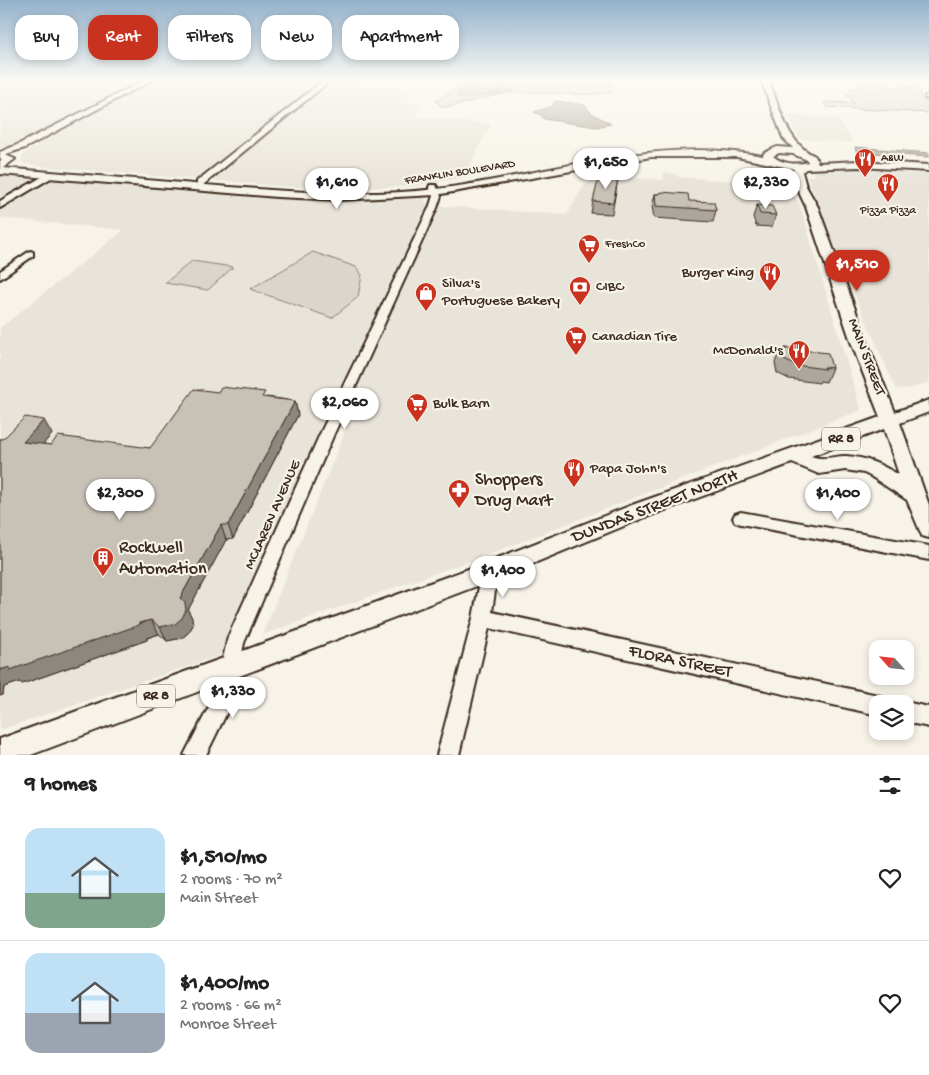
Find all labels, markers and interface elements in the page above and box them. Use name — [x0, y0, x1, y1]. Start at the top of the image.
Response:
chip: Buy — [15, 15, 78, 60]
chip: Rent — [88, 15, 158, 60]
chip: Filters — [168, 15, 251, 60]
chip: New — [261, 15, 332, 60]
chip: Apartment — [342, 15, 459, 60]
restaurant icon: A&W — [853, 147, 877, 178]
pin: $1,650 — [565, 148, 647, 190]
place label: A&W — [881, 152, 904, 166]
text: $1,650 — [584, 154, 628, 173]
street label: FRANKLIN BOULEVARD — [403, 157, 517, 189]
pin: $1,610 — [296, 168, 378, 210]
pin: $2,330 — [725, 168, 807, 210]
restaurant icon: Pizza Pizza — [876, 172, 900, 203]
text: $1,610 — [316, 174, 358, 193]
text: $2,330 — [743, 174, 789, 193]
place label: Pizza Pizza — [859, 204, 916, 218]
supermarket icon: FreshCo — [577, 233, 601, 264]
place label: FreshCo — [604, 238, 645, 252]
pin: $1,510 — [816, 250, 898, 292]
text: $1,510 — [836, 256, 878, 275]
restaurant icon: Burger King — [758, 261, 782, 292]
place label: Burger King — [681, 264, 754, 282]
place label: Silva's Portuguese Bakery — [441, 275, 560, 310]
bank icon: CIBC — [568, 275, 592, 306]
place label: CIBC — [596, 278, 624, 296]
shop icon: Silva's Portuguese Bakery — [414, 281, 438, 312]
street label: MAIN STREET — [843, 316, 889, 399]
supermarket icon: Canadian Tire — [564, 325, 588, 356]
place label: Canadian Tire — [592, 328, 677, 346]
restaurant icon: McDonald's — [787, 339, 811, 370]
place label: McDonald's — [713, 342, 783, 360]
pin: $2,060 — [304, 388, 386, 430]
supermarket icon: Bulk Barn — [405, 392, 429, 423]
text: $2,060 — [322, 394, 368, 413]
place label: Bulk Barn — [432, 395, 490, 413]
road number: RR 8 — [822, 428, 860, 450]
street label: MCLAREN AVENUE — [241, 457, 305, 572]
restaurant icon: Papa John's — [562, 457, 586, 488]
place label: Papa John's — [589, 460, 667, 478]
street label: DUNDAS STREET NORTH — [568, 465, 742, 549]
place label: Shoppers Drug Mart — [474, 470, 554, 512]
pin: $2,300 — [79, 478, 161, 521]
pharmacy icon: Shoppers Drug Mart — [447, 478, 471, 509]
pin: $1,400 — [797, 478, 879, 521]
text: $2,300 — [97, 485, 143, 504]
text: $1,400 — [816, 485, 860, 504]
place label: Rockwell Automation — [119, 538, 207, 580]
building icon: Rockwell Automation — [91, 546, 115, 577]
pin: $1,400 — [462, 556, 544, 598]
text: $1,400 — [481, 562, 525, 581]
north arrow — [869, 640, 914, 685]
map controls — [869, 640, 914, 740]
street label: FLORA STREET — [625, 641, 735, 683]
pin: $1,330 — [192, 676, 274, 719]
text: $1,330 — [211, 683, 255, 702]
road number: RR 8 — [137, 684, 175, 708]
button: layers — [869, 695, 914, 740]
icon: filters — [876, 771, 904, 799]
text: 9 homes — [25, 773, 96, 798]
text: $1,510/mo — [180, 846, 267, 871]
icon: home — [65, 848, 125, 908]
icon: heart — [876, 864, 904, 892]
text: 2 rooms · 70 m² — [180, 871, 283, 890]
text: Main Street — [180, 890, 258, 909]
text: $1,400/mo — [180, 972, 269, 997]
icon: home — [65, 973, 125, 1033]
icon: heart — [876, 989, 904, 1017]
text: 2 rooms · 66 m² — [180, 997, 281, 1016]
text: Monroe Street — [180, 1016, 276, 1035]

